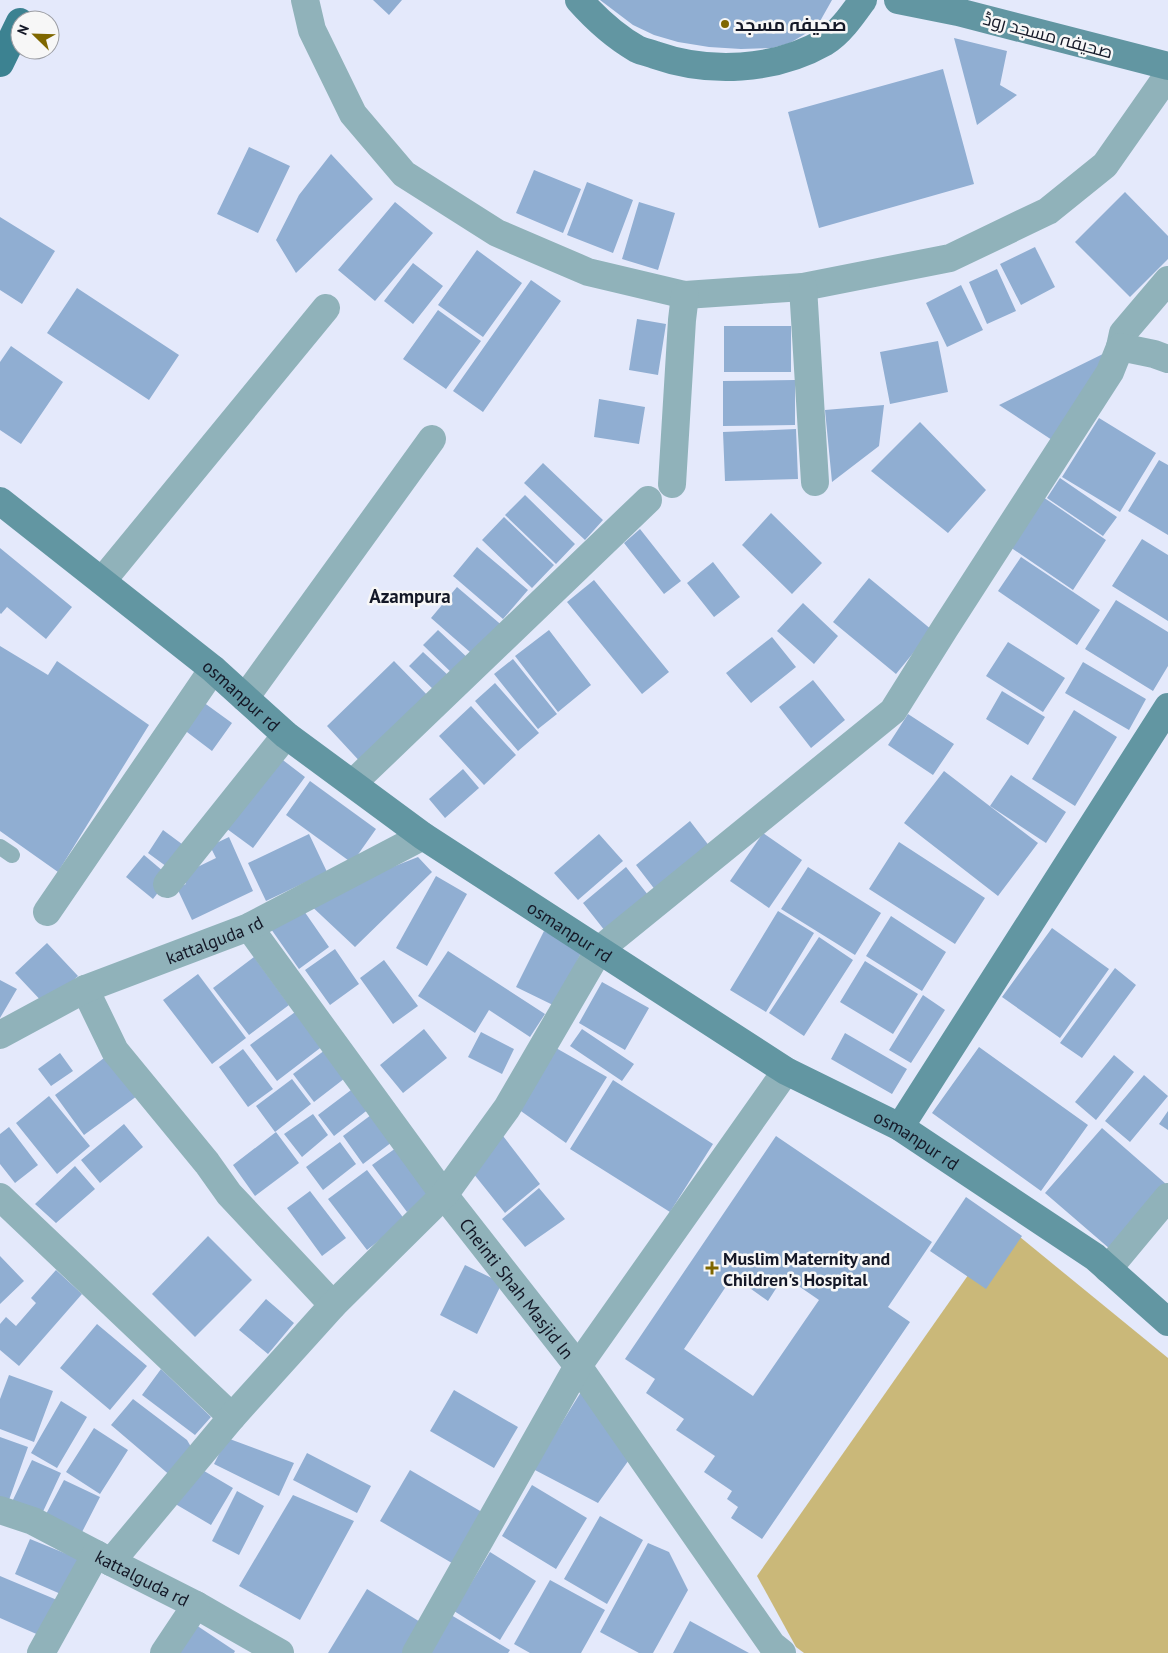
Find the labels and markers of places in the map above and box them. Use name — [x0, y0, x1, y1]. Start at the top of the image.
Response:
place label: صحیفہ مسجد — [735, 13, 847, 36]
marker: صحیفہ مسجد — [719, 18, 731, 30]
place label: Muslim Maternity and Children's Hospital — [723, 1247, 890, 1291]
marker: Muslim Maternity and Children's Hospital — [705, 1261, 719, 1275]

